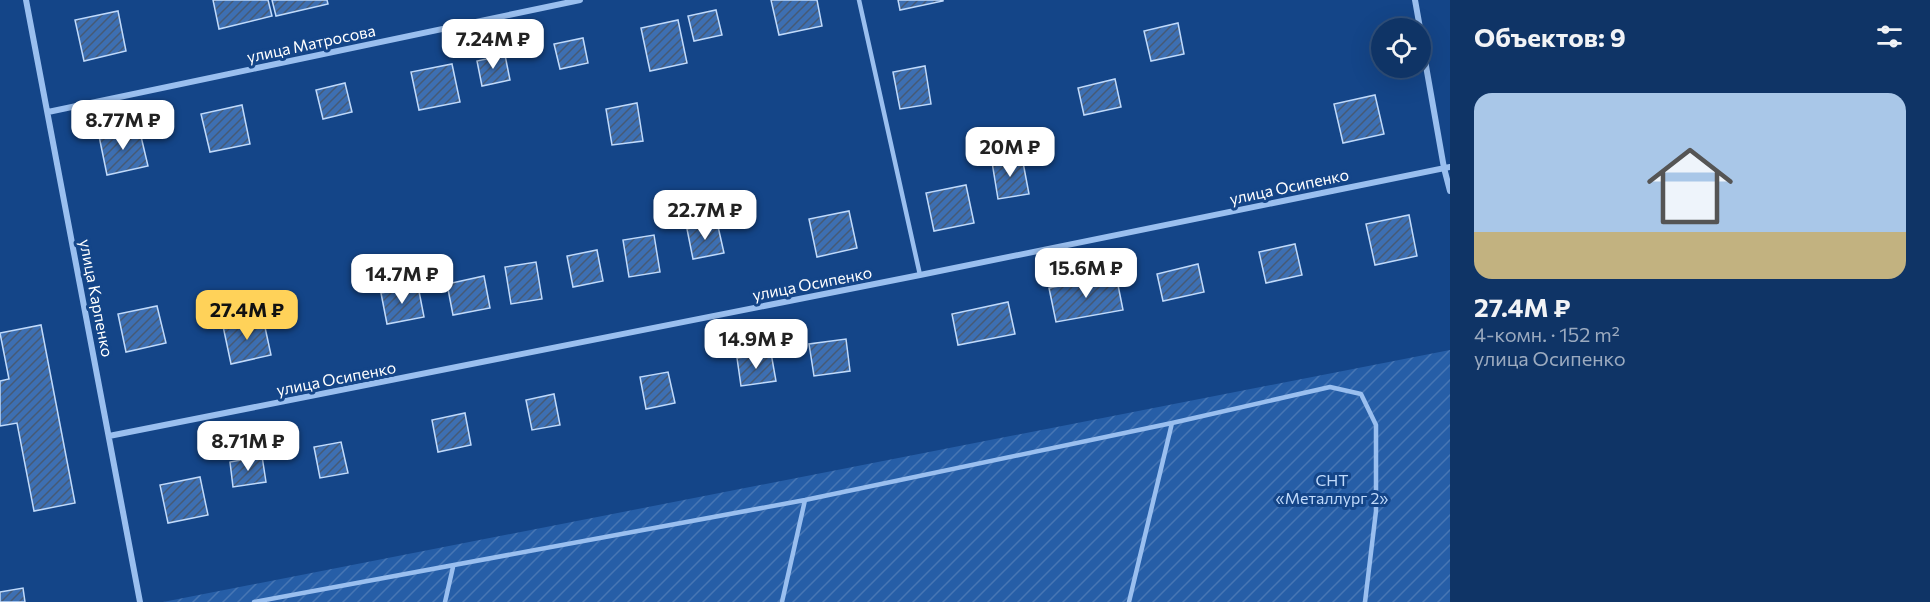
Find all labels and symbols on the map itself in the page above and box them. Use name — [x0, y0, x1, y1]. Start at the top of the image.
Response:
pin: 7.24M ₽ — [438, 19, 548, 70]
street label: улица Матросова — [245, 20, 377, 66]
pin: 8.77M ₽ — [68, 100, 178, 151]
pin: 20M ₽ — [968, 127, 1052, 178]
street label: улица Осипенко — [1228, 164, 1350, 208]
pin: 22.7M ₽ — [650, 190, 760, 241]
street label: улица Карпенко — [76, 237, 118, 359]
pin: 15.6M ₽ — [1031, 248, 1141, 299]
pin: 14.7M ₽ — [347, 254, 457, 305]
street label: улица Осипенко — [751, 262, 873, 304]
pin: 27.4M ₽ — [192, 290, 302, 341]
pin: 14.9M ₽ — [701, 319, 811, 370]
street label: улица Осипенко — [275, 357, 397, 399]
pin: 8.71M ₽ — [193, 421, 303, 472]
park label: СНТ «Металлург 2» — [1276, 470, 1388, 507]

